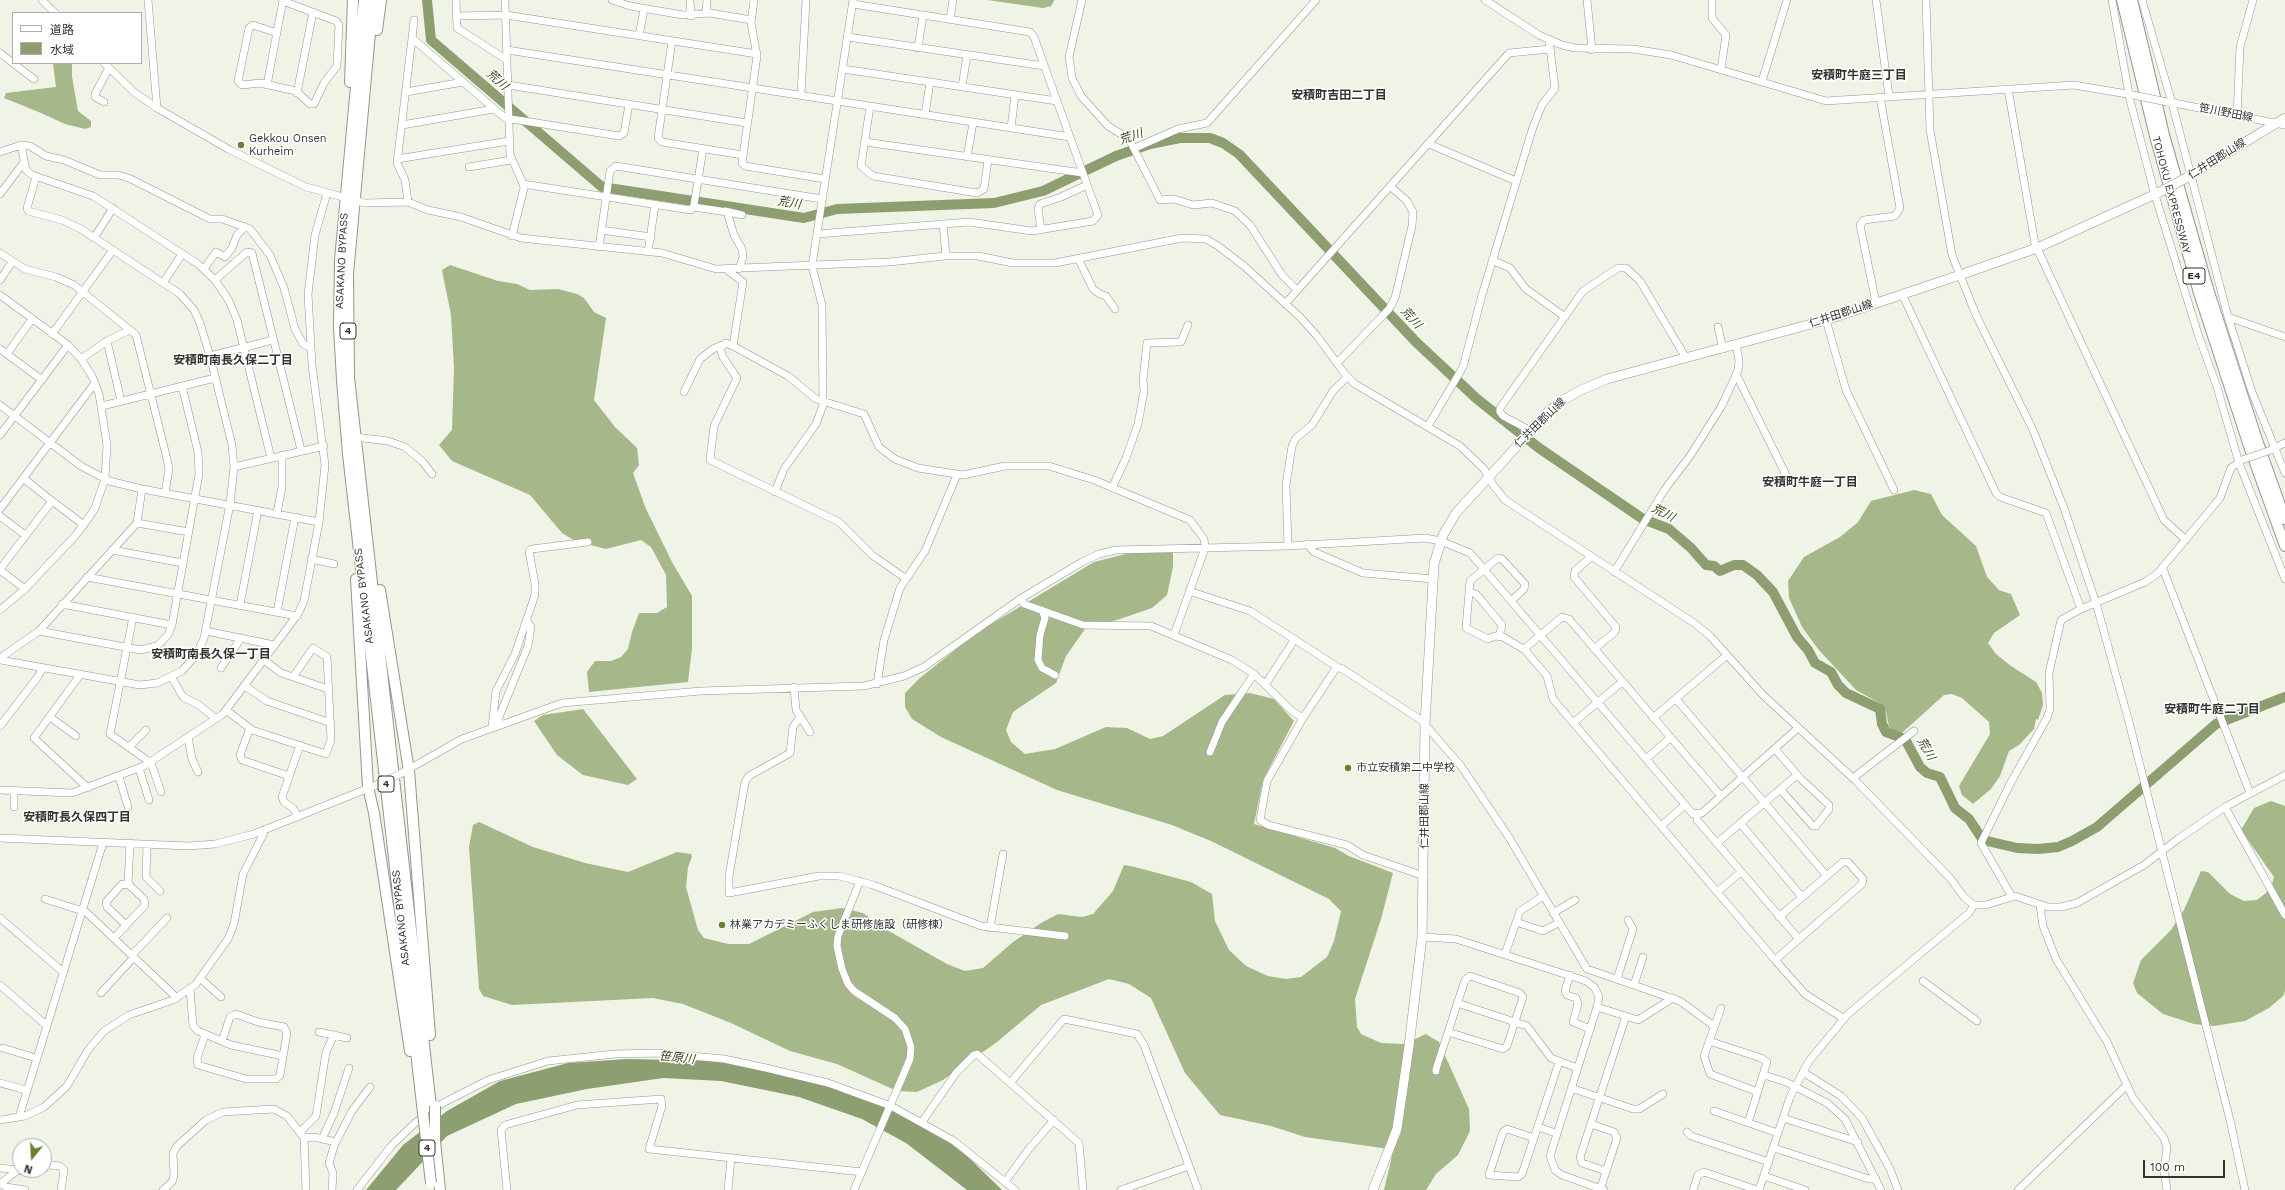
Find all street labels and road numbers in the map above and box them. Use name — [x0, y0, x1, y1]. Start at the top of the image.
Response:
street label: 笹川野田線 — [2198, 101, 2254, 125]
street label: TOHOKU EXPRESSWAY — [2149, 135, 2193, 255]
street label: 仁井田郡山線 — [2186, 136, 2248, 182]
street label: ASAKANO BYPASS — [333, 213, 351, 309]
road number: E4 — [2183, 268, 2205, 284]
street label: 仁井田郡山線 — [1808, 298, 1874, 330]
road number: 4 — [340, 323, 356, 339]
street label: 仁井田郡山線 — [1512, 395, 1568, 451]
street label: ASAKANO BYPASS — [352, 547, 376, 645]
road number: 4 — [378, 776, 394, 792]
street label: 仁井田郡山線 — [1418, 783, 1432, 849]
street label: ASAKANO BYPASS — [389, 869, 413, 967]
road number: 4 — [419, 1140, 435, 1156]

